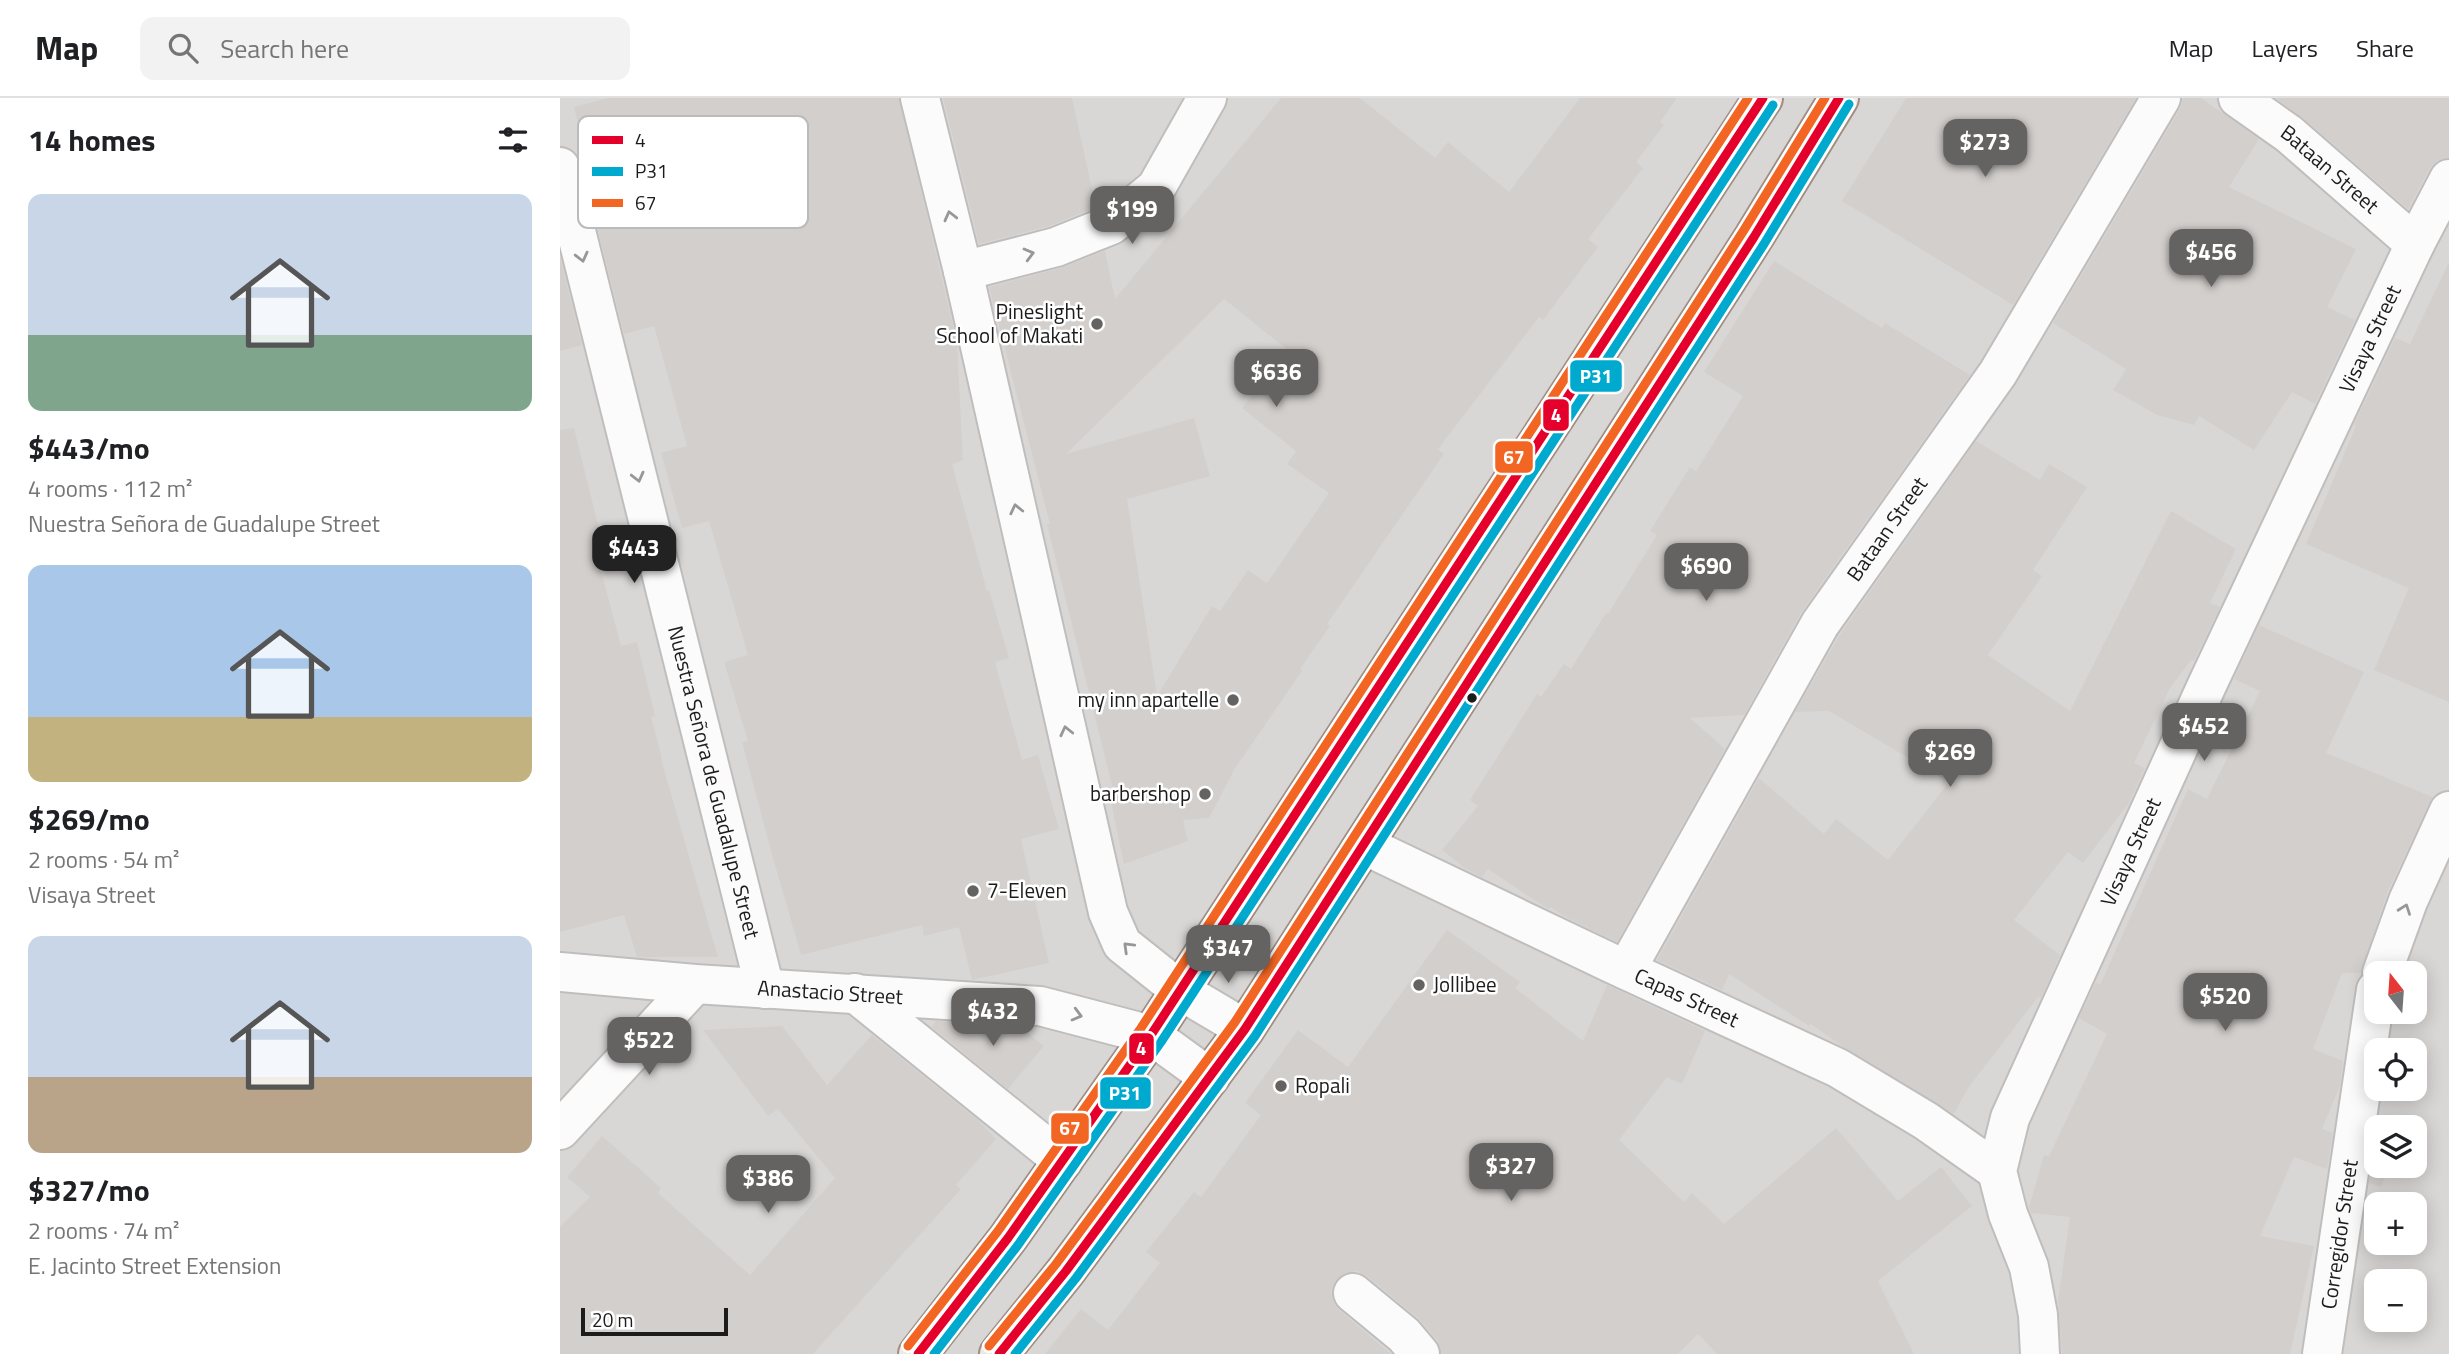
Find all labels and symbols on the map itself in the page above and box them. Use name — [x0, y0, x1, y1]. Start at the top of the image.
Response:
legend — [578, 116, 808, 228]
street label: Bataan Street — [2274, 116, 2387, 221]
pin: $273 — [1944, 120, 2026, 179]
text: 4 — [635, 125, 646, 154]
text: P31 — [635, 156, 668, 185]
pin: $199 — [1091, 186, 1173, 246]
text: 67 — [635, 188, 656, 217]
one-way arrow — [943, 210, 958, 222]
pin: $456 — [2170, 230, 2252, 289]
one-way arrow — [1023, 248, 1035, 262]
one-way arrow — [574, 251, 588, 263]
street label: Visaya Street — [2330, 279, 2409, 398]
place label: Pineslight School of Makati — [936, 295, 1084, 351]
marker: Pineslight School of Makati — [1089, 316, 1105, 332]
pin: $636 — [1235, 350, 1317, 409]
line badge: P31 — [1569, 359, 1623, 393]
text: P31 — [1580, 361, 1612, 390]
line badge: 4 — [1542, 398, 1570, 432]
text: 4 — [1551, 400, 1561, 429]
line badge: 67 — [1494, 440, 1534, 474]
text: 67 — [1503, 442, 1525, 471]
street label: Bataan Street — [1838, 469, 1935, 588]
one-way arrow — [629, 471, 644, 483]
one-way arrow — [1010, 503, 1024, 515]
pin: $443 — [593, 526, 675, 585]
pin: $690 — [1665, 544, 1747, 603]
street label: Nuestra Señora de Guadalupe Street — [660, 622, 769, 942]
place label: my inn apartelle — [1077, 683, 1219, 715]
unlabelled marker — [1465, 691, 1479, 705]
marker: my inn apartelle — [1225, 692, 1241, 708]
pin: $452 — [2163, 704, 2245, 763]
one-way arrow — [1060, 725, 1074, 737]
pin: $269 — [1909, 730, 1991, 789]
place label: barbershop — [1090, 777, 1191, 809]
marker: barbershop — [1197, 786, 1213, 802]
street label: Visaya Street — [2091, 792, 2169, 911]
place label: 7-Eleven — [987, 874, 1067, 906]
marker: 7-Eleven — [965, 883, 981, 899]
one-way arrow — [2397, 903, 2411, 915]
pin: $347 — [1187, 926, 1269, 985]
one-way arrow — [1124, 943, 1137, 956]
street label: Capas Street — [1629, 959, 1745, 1035]
north arrow — [2364, 961, 2427, 1024]
place label: Jollibee — [1433, 968, 1497, 1000]
street label: Anastacio Street — [757, 971, 905, 1012]
pin: $520 — [2184, 974, 2266, 1033]
marker: Jollibee — [1411, 977, 1427, 993]
pin: $432 — [952, 988, 1034, 1048]
one-way arrow — [1070, 1007, 1082, 1022]
pin: $522 — [608, 1018, 690, 1077]
line badge: 4 — [1128, 1032, 1155, 1065]
text: 4 — [1136, 1033, 1146, 1062]
place label: Ropali — [1295, 1069, 1350, 1101]
line badge: P31 — [1099, 1076, 1152, 1110]
text: P31 — [1109, 1078, 1141, 1107]
marker: Ropali — [1273, 1078, 1289, 1094]
line badge: 67 — [1050, 1112, 1090, 1145]
text: 67 — [1059, 1113, 1081, 1142]
pin: $327 — [1470, 1144, 1552, 1203]
pin: $386 — [727, 1156, 809, 1215]
street label: Corregidor Street — [2312, 1157, 2366, 1311]
scale bar — [581, 1305, 728, 1337]

